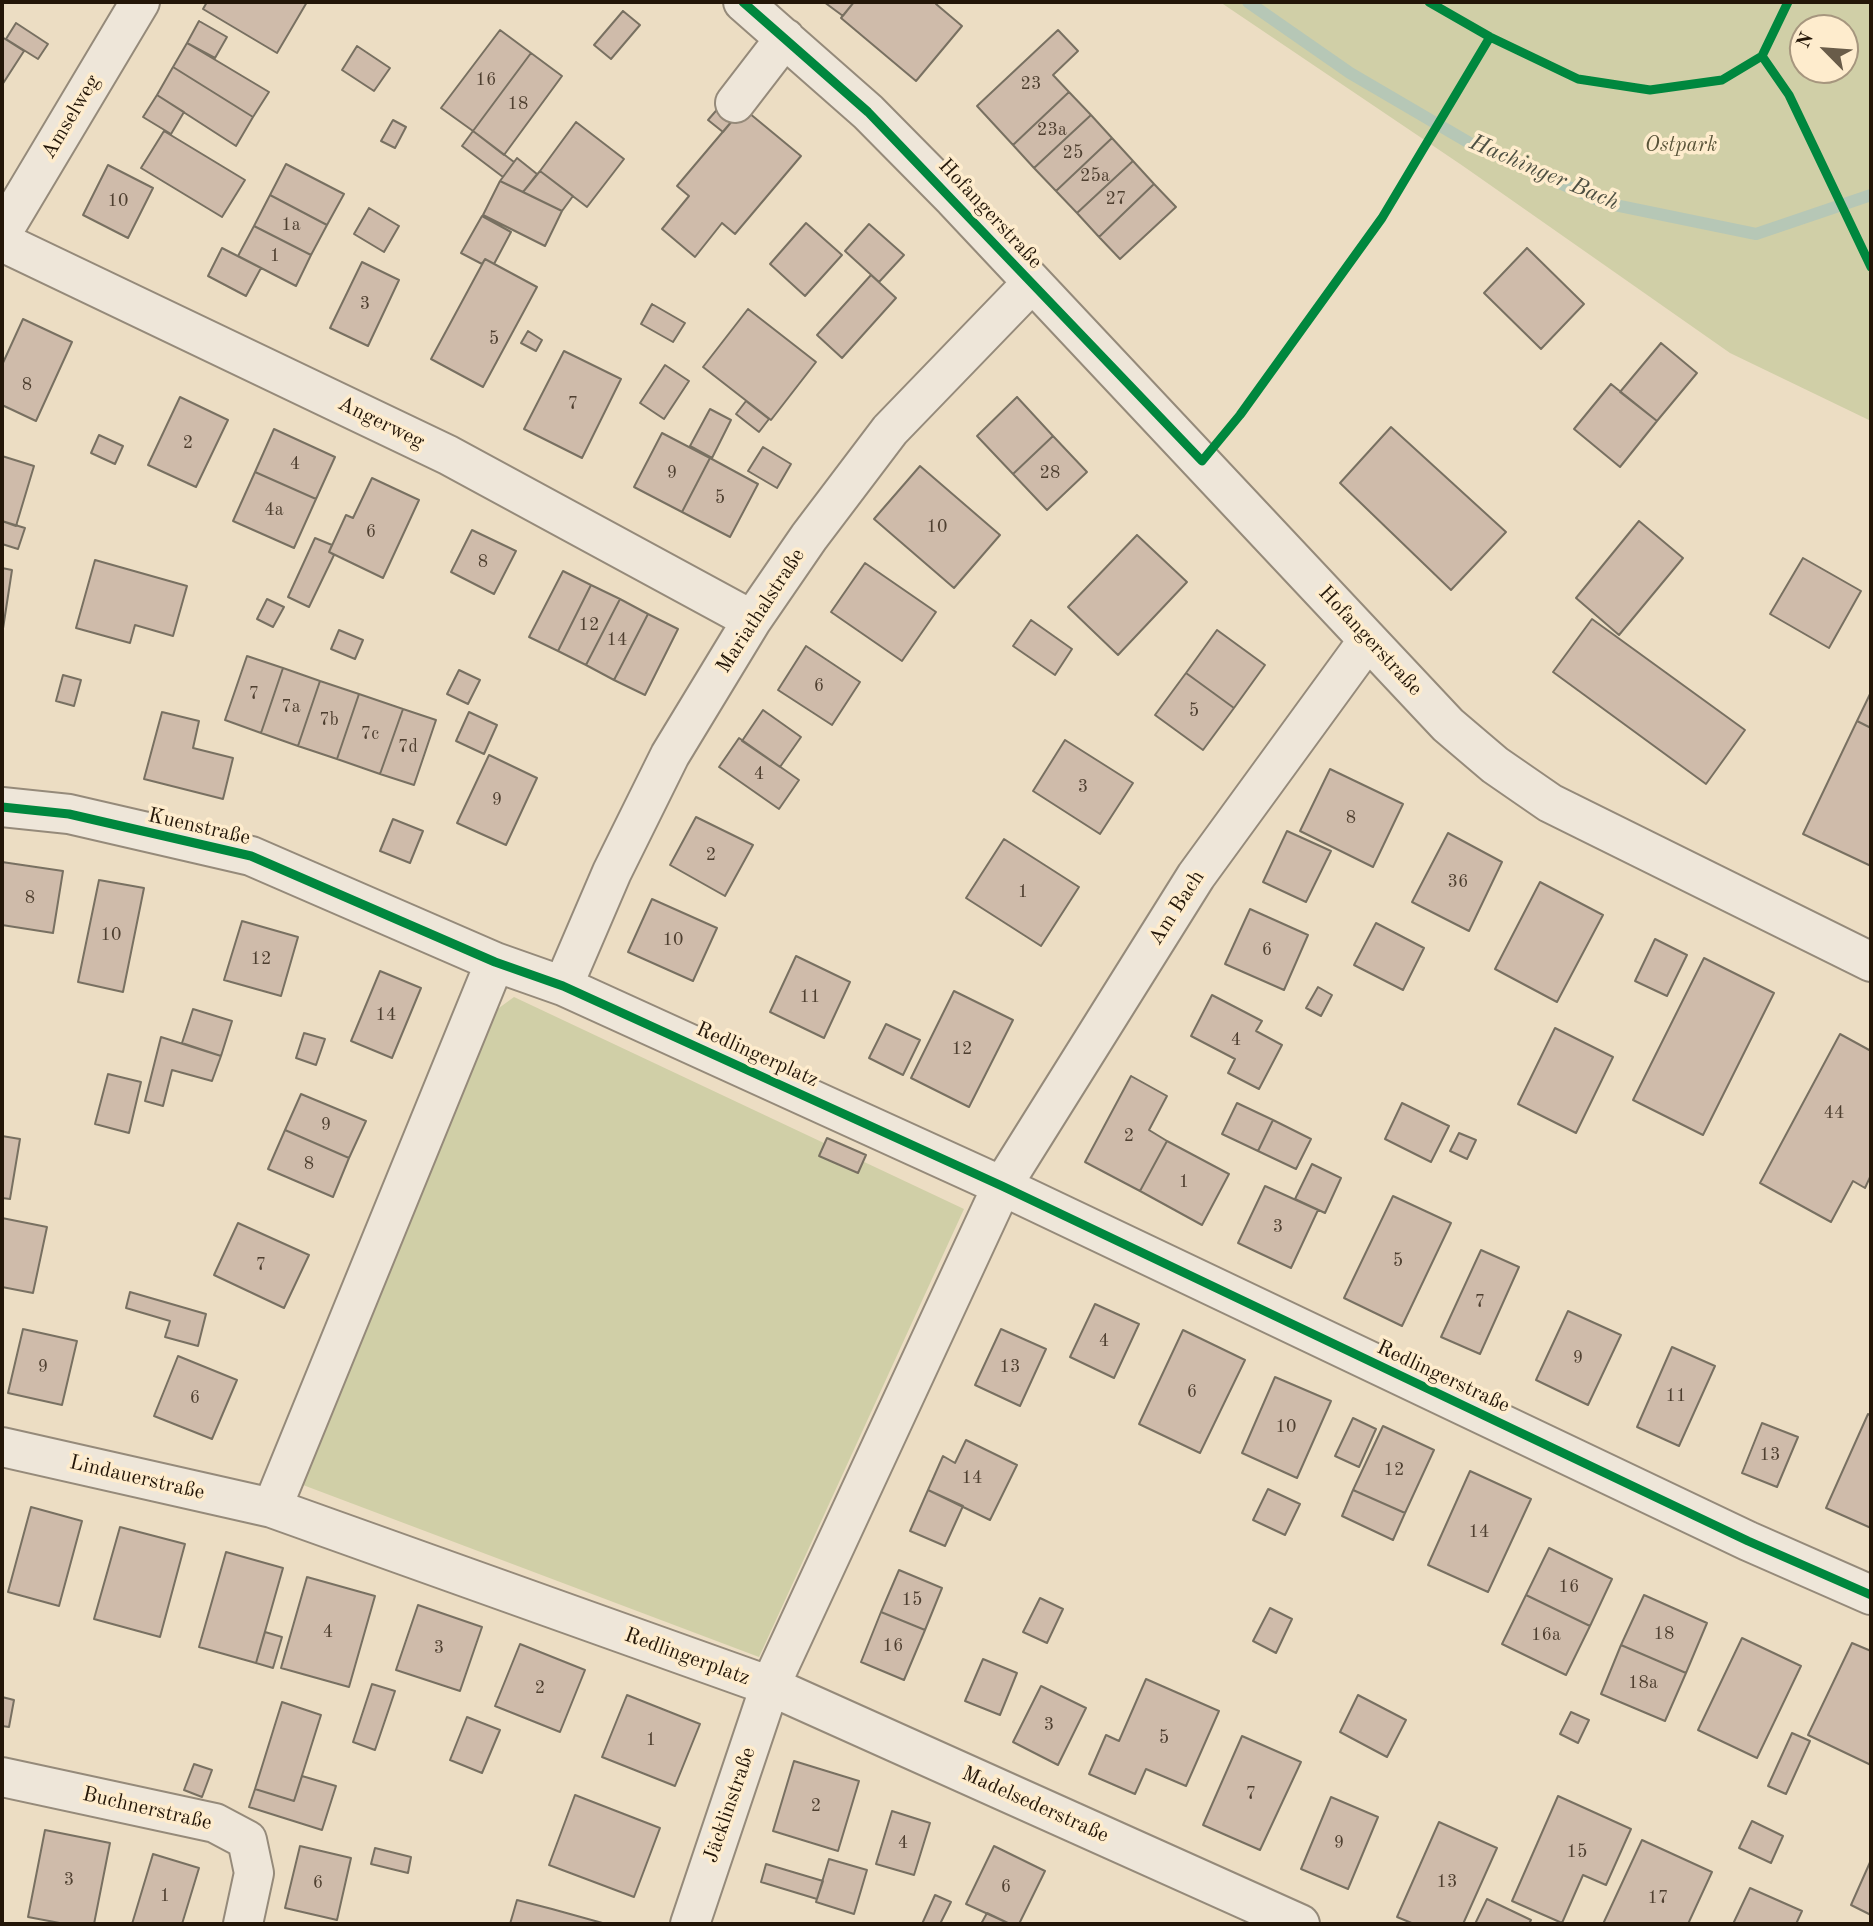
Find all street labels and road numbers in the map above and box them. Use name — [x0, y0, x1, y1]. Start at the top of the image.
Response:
street label: Amselweg — [36, 70, 106, 164]
street label: Hofangerstraße — [933, 154, 1047, 274]
street label: Angerweg — [334, 391, 428, 455]
street label: Mariathalstraße — [711, 544, 811, 678]
street label: Hofangerstraße — [1313, 581, 1427, 701]
street label: Kuenstraße — [145, 803, 253, 851]
street label: Am Bach — [1144, 866, 1210, 950]
street label: Redlingerplatz — [692, 1017, 822, 1093]
street label: Redlingerstraße — [1372, 1335, 1514, 1419]
street label: Lindauerstraße — [67, 1450, 207, 1506]
street label: Redlingerplatz — [621, 1623, 753, 1691]
street label: Jäcklinstraße — [698, 1744, 762, 1866]
street label: Madelsederstraße — [958, 1761, 1112, 1849]
street label: Buchnerstraße — [80, 1782, 214, 1836]

